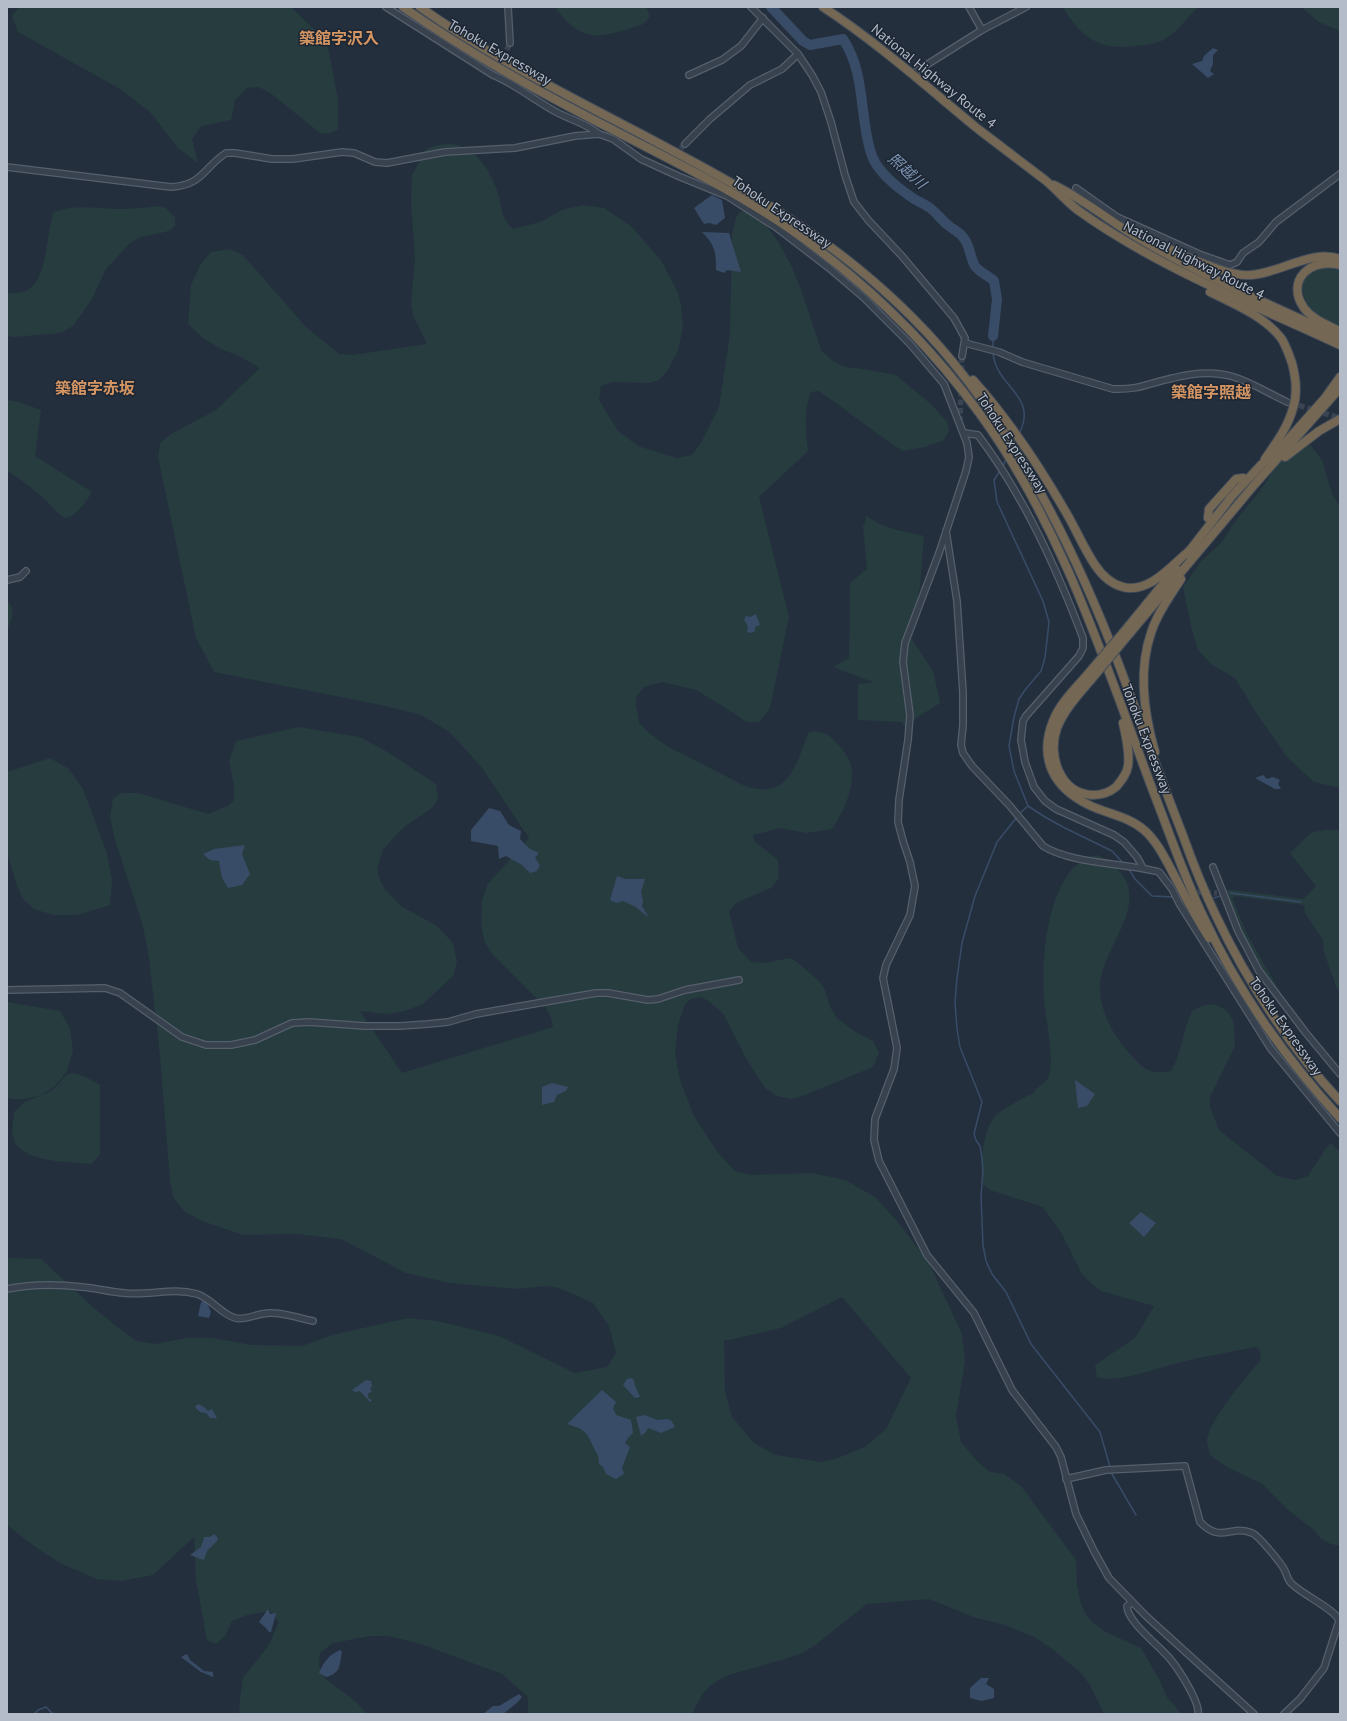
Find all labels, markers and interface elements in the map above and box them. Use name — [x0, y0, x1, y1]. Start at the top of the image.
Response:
street label: Tohoku Expressway — [445, 15, 555, 89]
street label: National Highway Route 4 — [868, 20, 1001, 132]
district label: 築館字沢入 — [299, 28, 379, 48]
water label: 照越川 — [884, 149, 932, 194]
street label: Tohoku Expressway — [729, 172, 836, 252]
street label: National Highway Route 4 — [1120, 217, 1268, 304]
district label: 築館字赤坂 — [55, 378, 135, 398]
district label: 築館字照越 — [1171, 382, 1251, 402]
street label: Tohoku Expressway — [973, 389, 1051, 497]
street label: Tohoku Expressway — [1118, 681, 1176, 797]
street label: Tohoku Expressway — [1245, 973, 1327, 1079]

